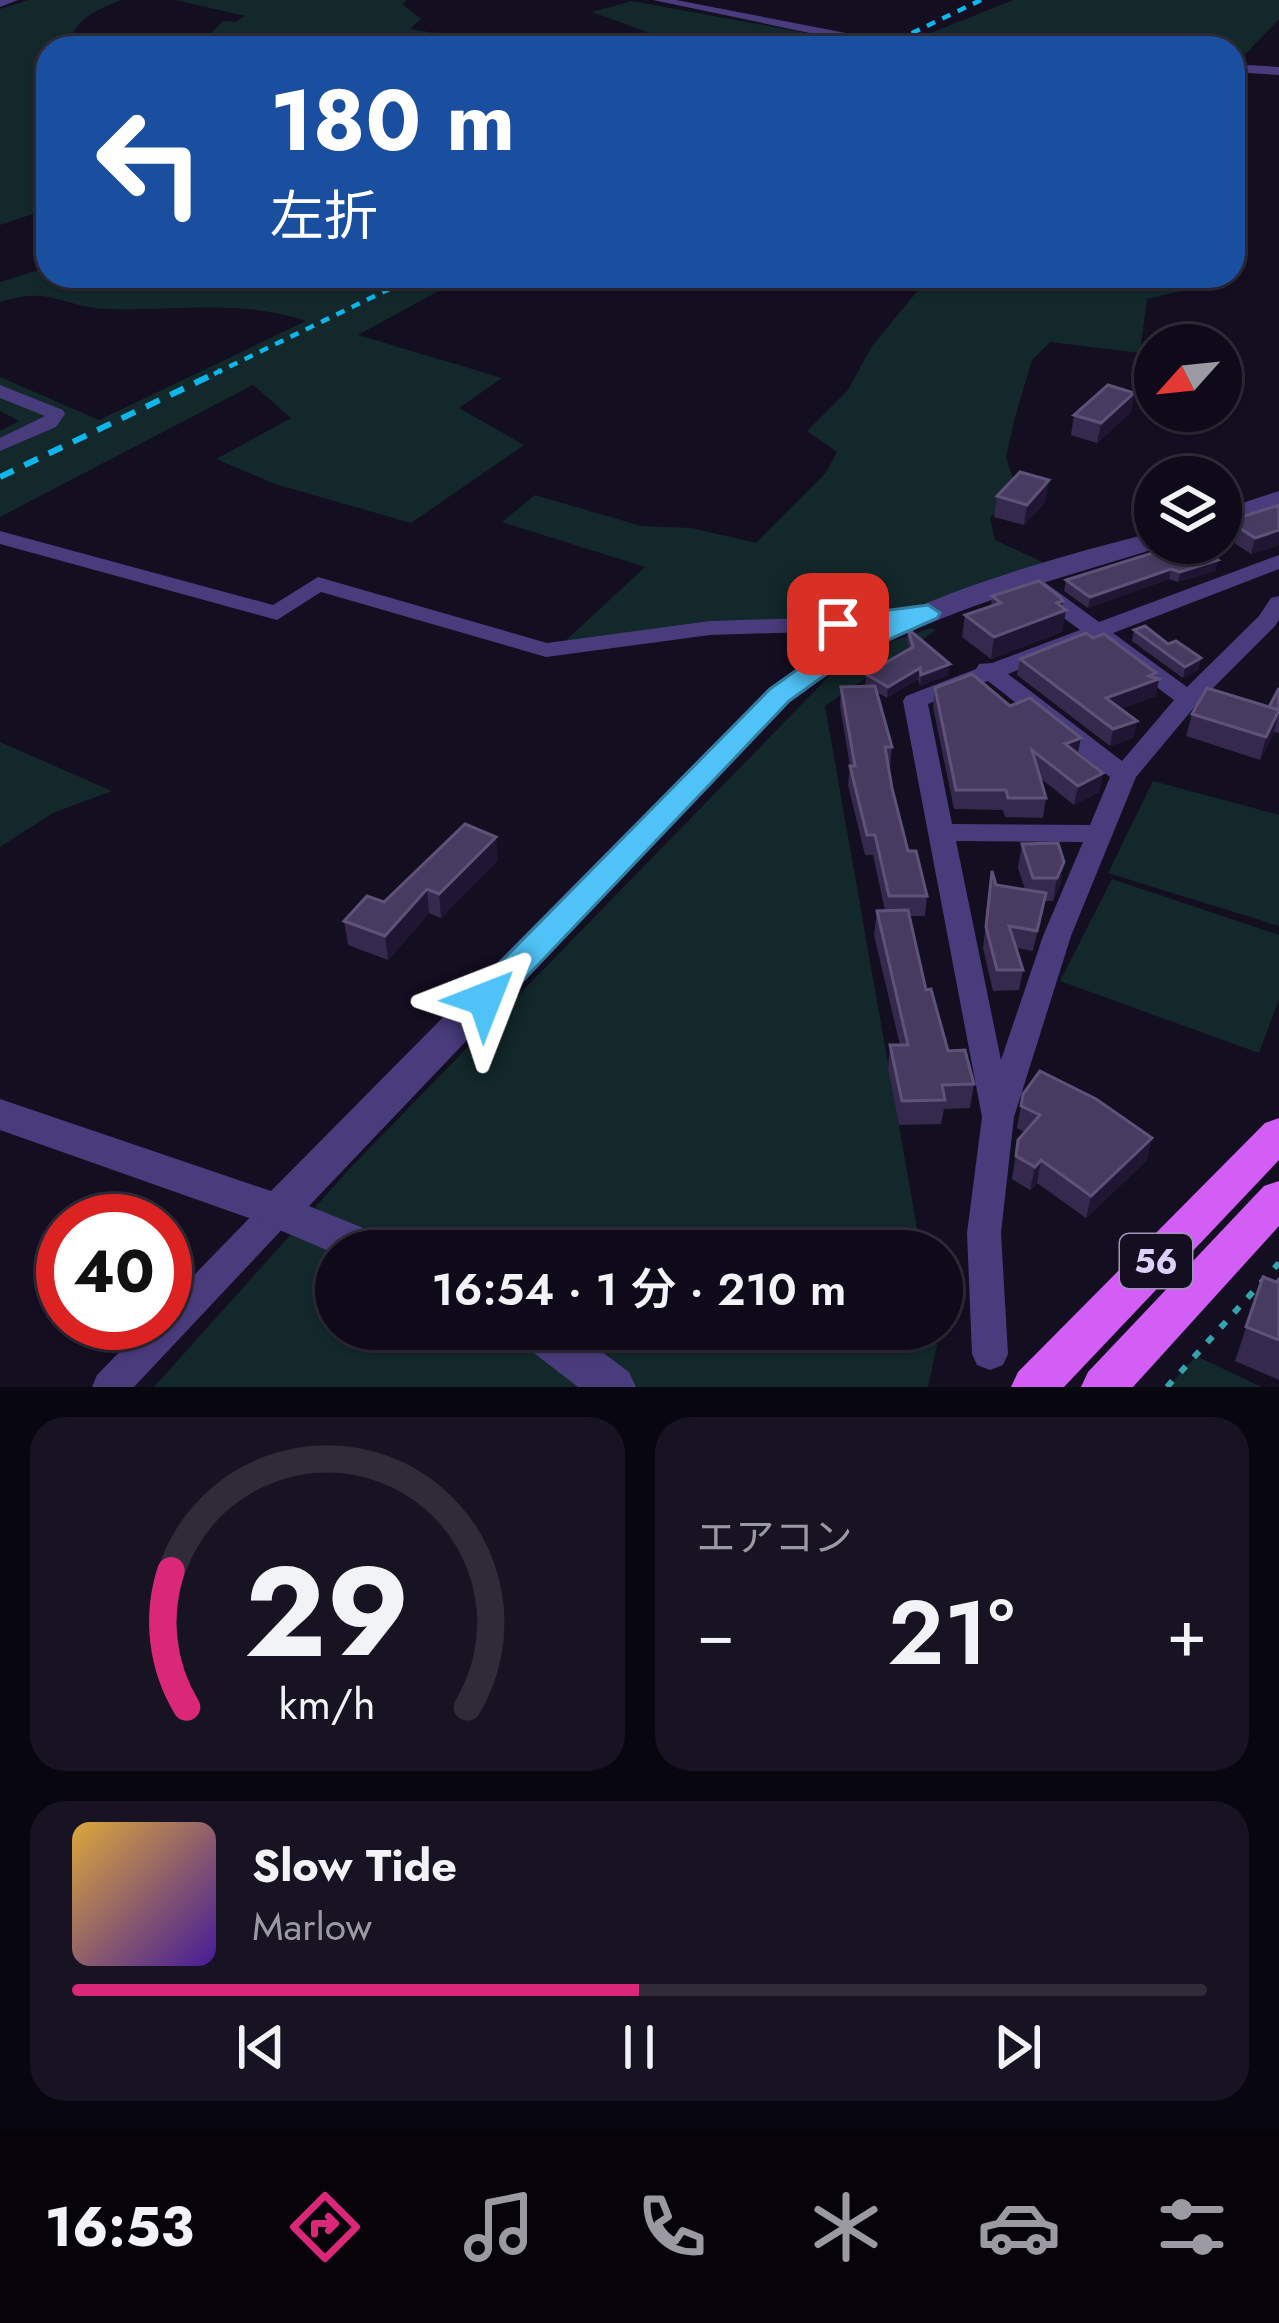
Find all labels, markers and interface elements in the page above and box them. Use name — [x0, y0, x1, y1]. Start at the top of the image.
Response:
text: 180 m — [270, 60, 515, 182]
icon: left — [72, 84, 228, 240]
text: 左折 — [270, 177, 378, 255]
north arrow — [1134, 324, 1242, 432]
map controls — [1134, 324, 1242, 564]
button: layers — [1134, 456, 1242, 564]
pin — [787, 573, 889, 675]
icon: arrive — [805, 591, 871, 657]
position arrow — [422, 936, 548, 1062]
speed limit sign: 40 — [36, 1194, 192, 1350]
road number: 56 — [1120, 1234, 1192, 1288]
text: 16:54 · 1 分 · 210 m — [432, 1257, 846, 1322]
text: エアコン — [697, 1509, 853, 1566]
text: 29 — [245, 1522, 410, 1703]
text: 21° — [887, 1568, 1014, 1698]
text: − — [697, 1585, 735, 1681]
text: + — [1166, 1585, 1207, 1681]
text: km/h — [279, 1673, 376, 1735]
text: Slow Tide — [252, 1833, 457, 1898]
text: Marlow — [252, 1898, 372, 1955]
icon: previous — [228, 2014, 294, 2080]
icon: pause — [606, 2014, 672, 2080]
icon: next — [985, 2014, 1051, 2080]
icon: directions — [283, 2185, 367, 2269]
icon: music — [457, 2185, 541, 2269]
icon: phone — [630, 2185, 714, 2269]
icon: climate — [804, 2185, 888, 2269]
icon: car — [977, 2185, 1061, 2269]
icon: filters — [1150, 2185, 1234, 2269]
text: 16:53 — [45, 2188, 194, 2266]

